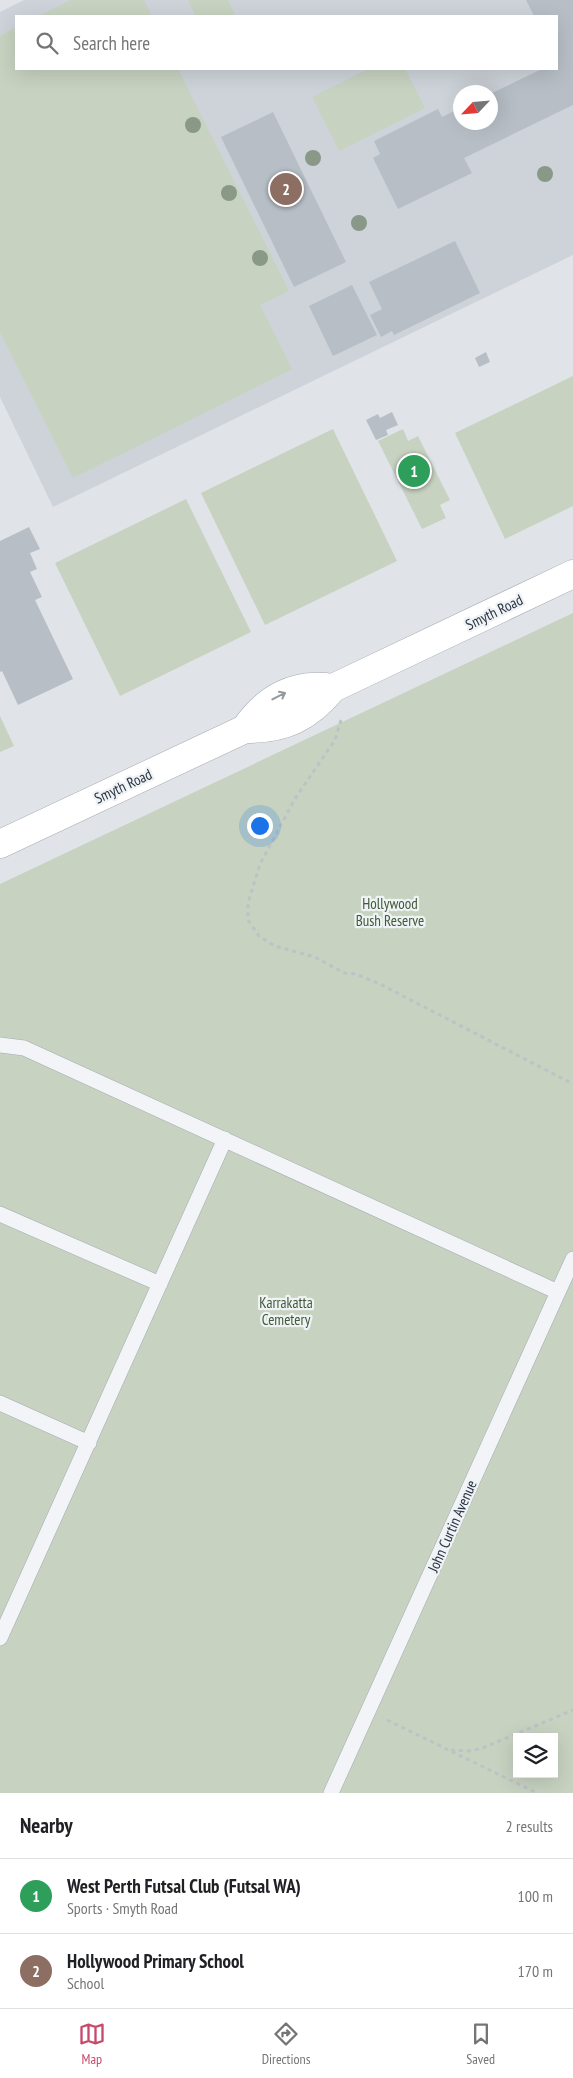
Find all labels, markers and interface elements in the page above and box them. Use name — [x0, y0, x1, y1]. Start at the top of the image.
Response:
search box — [15, 15, 558, 70]
icon: search — [33, 29, 61, 57]
text: Search here — [73, 31, 150, 55]
north arrow — [453, 85, 498, 130]
pin: 2 — [270, 170, 302, 208]
pin: 1 — [398, 452, 430, 490]
street label: Smyth Road — [462, 590, 526, 634]
one-way arrow — [272, 691, 287, 701]
street label: Smyth Road — [91, 764, 155, 808]
your location — [247, 813, 273, 839]
park label: Hollywood Bush Reserve — [356, 894, 424, 930]
park label: Karrakatta Cemetery — [259, 1293, 313, 1329]
street label: John Curtin Avenue — [423, 1477, 481, 1576]
map controls — [513, 1733, 558, 1778]
button: layers — [513, 1733, 558, 1778]
text: Nearby — [20, 1812, 73, 1839]
text: 2 results — [506, 1816, 553, 1836]
text: West Perth Futsal Club (Futsal WA) — [67, 1874, 301, 1898]
text: 1 — [32, 1886, 40, 1906]
text: 100 m — [518, 1886, 553, 1906]
text: Sports · Smyth Road — [67, 1898, 178, 1918]
text: Hollywood Primary School — [67, 1949, 244, 1973]
text: 2 — [32, 1961, 40, 1981]
text: 170 m — [518, 1961, 553, 1981]
text: School — [67, 1973, 104, 1993]
tab: Map — [78, 2020, 106, 2068]
tab: Directions — [262, 2020, 310, 2068]
tab: Saved — [466, 2020, 495, 2068]

